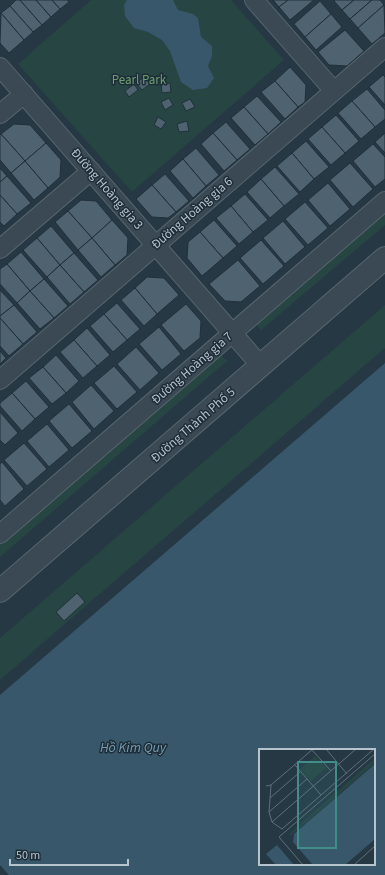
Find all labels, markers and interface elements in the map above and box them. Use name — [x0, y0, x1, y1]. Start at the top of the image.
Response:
park label: Pearl Park — [112, 71, 167, 89]
street label: Đường Hoàng gia 3 — [67, 145, 147, 233]
street label: Đường Hoàng gia 6 — [148, 173, 236, 253]
street label: Đường Hoàng gia 7 — [148, 328, 236, 408]
street label: Đường Thành Phố 5 — [147, 383, 239, 467]
water label: Hồ Kim Quy — [100, 738, 167, 758]
inset map — [259, 749, 375, 865]
scale bar — [10, 841, 128, 867]
text: 50 m — [16, 847, 40, 864]

